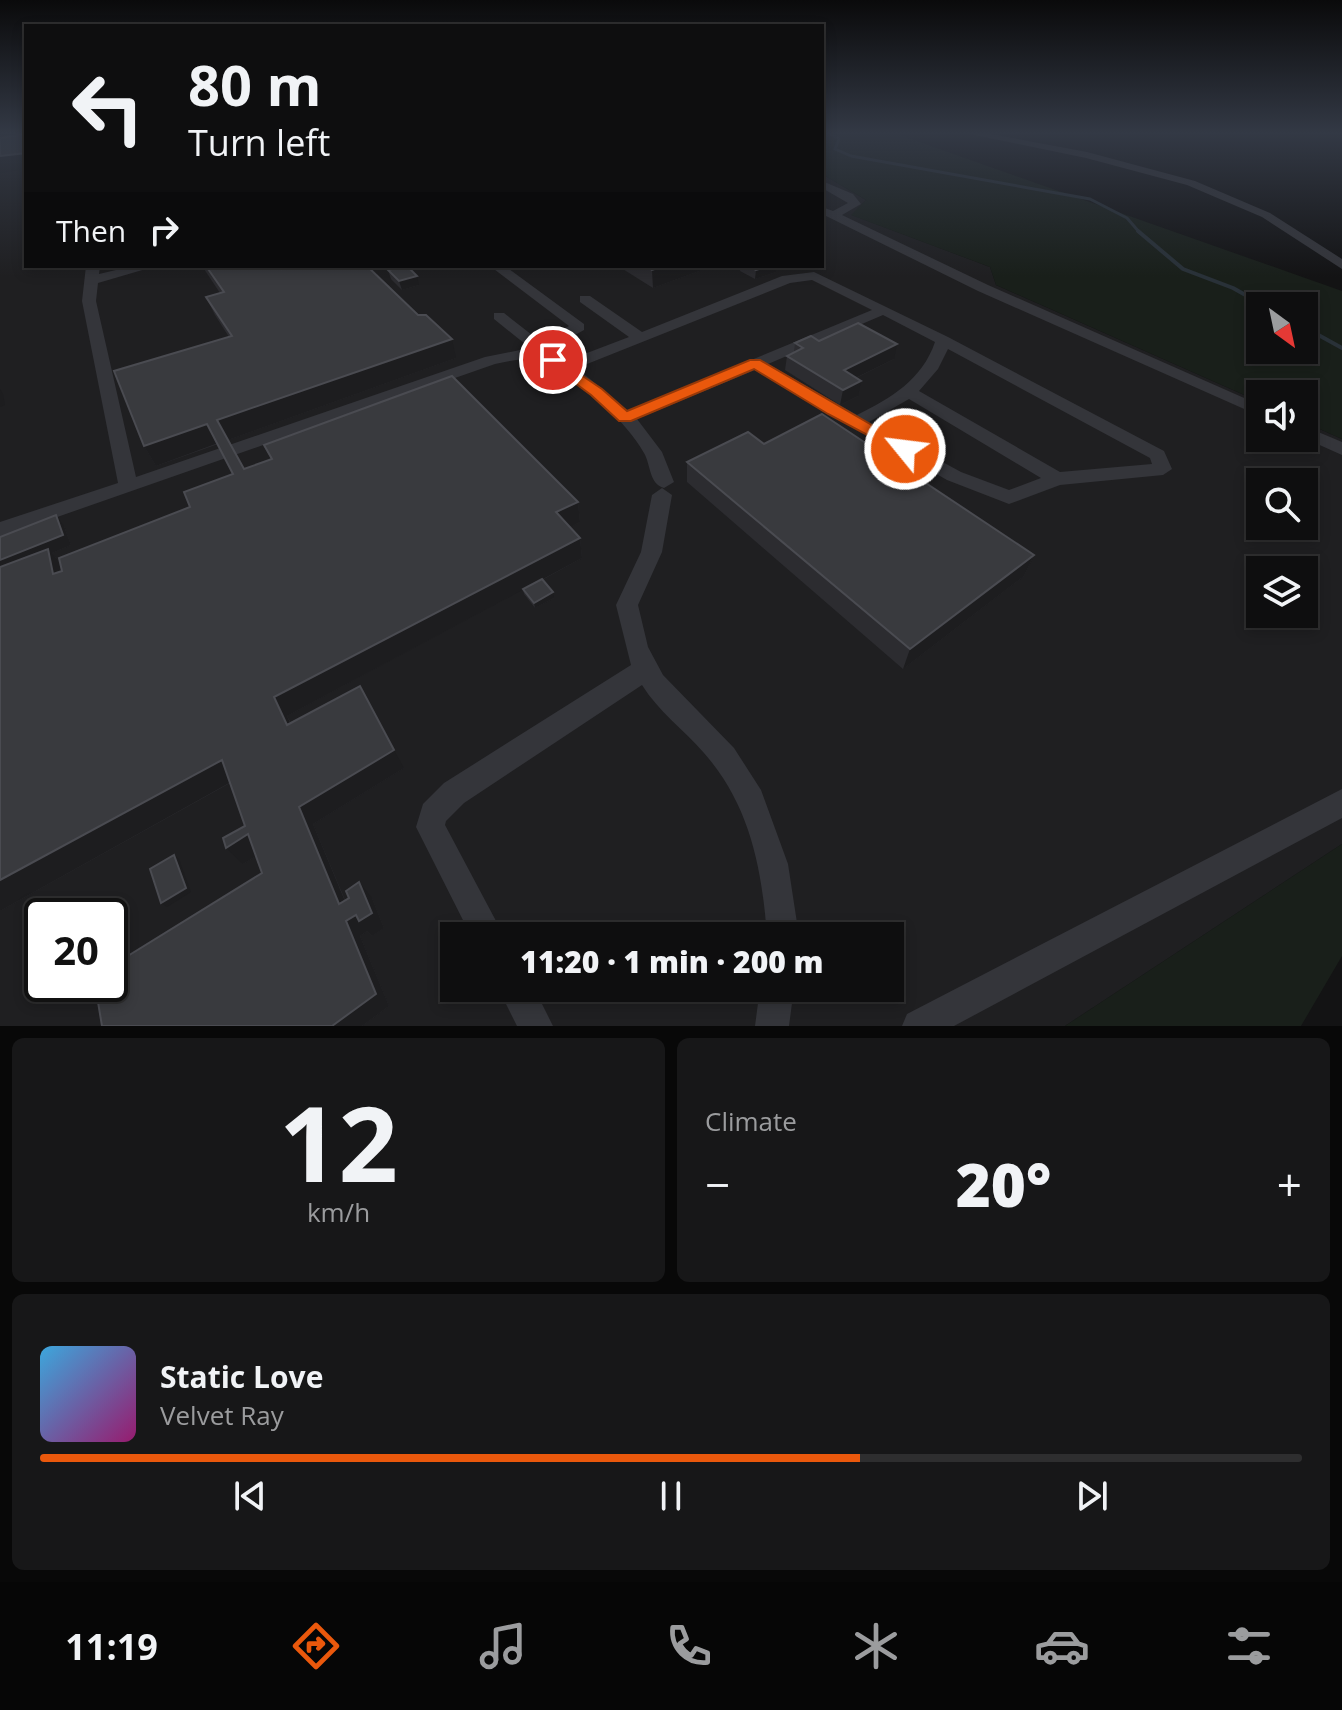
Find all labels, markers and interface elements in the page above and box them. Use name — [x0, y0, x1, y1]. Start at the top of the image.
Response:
text: 80 m — [188, 46, 322, 122]
icon: left — [56, 56, 160, 160]
text: Turn left — [188, 118, 330, 167]
icon: right — [142, 208, 186, 252]
text: Then — [56, 210, 126, 251]
north arrow — [1246, 292, 1318, 364]
map controls — [1246, 292, 1318, 628]
pin — [519, 326, 587, 394]
icon: arrive — [531, 338, 575, 382]
button: sound — [1246, 380, 1318, 452]
position arrow — [863, 407, 947, 491]
button: search — [1246, 468, 1318, 540]
button: layers — [1246, 556, 1318, 628]
speed limit sign: 20 — [24, 898, 128, 1002]
text: 11:20 · 1 min · 200 m — [520, 941, 824, 982]
text: 12 — [279, 1071, 398, 1212]
text: Climate — [705, 1103, 797, 1139]
text: 20° — [956, 1143, 1051, 1225]
text: − — [705, 1154, 730, 1214]
text: + — [1277, 1154, 1302, 1214]
text: km/h — [307, 1194, 370, 1230]
text: Static Love — [160, 1356, 323, 1397]
text: Velvet Ray — [160, 1397, 284, 1433]
icon: previous — [228, 1474, 272, 1518]
icon: pause — [649, 1474, 693, 1518]
icon: next — [1070, 1474, 1114, 1518]
icon: directions — [288, 1618, 344, 1674]
icon: music — [475, 1618, 531, 1674]
icon: phone — [661, 1618, 717, 1674]
icon: climate — [848, 1618, 904, 1674]
icon: car — [1034, 1618, 1090, 1674]
icon: filters — [1221, 1618, 1277, 1674]
text: 11:19 — [65, 1622, 158, 1671]

